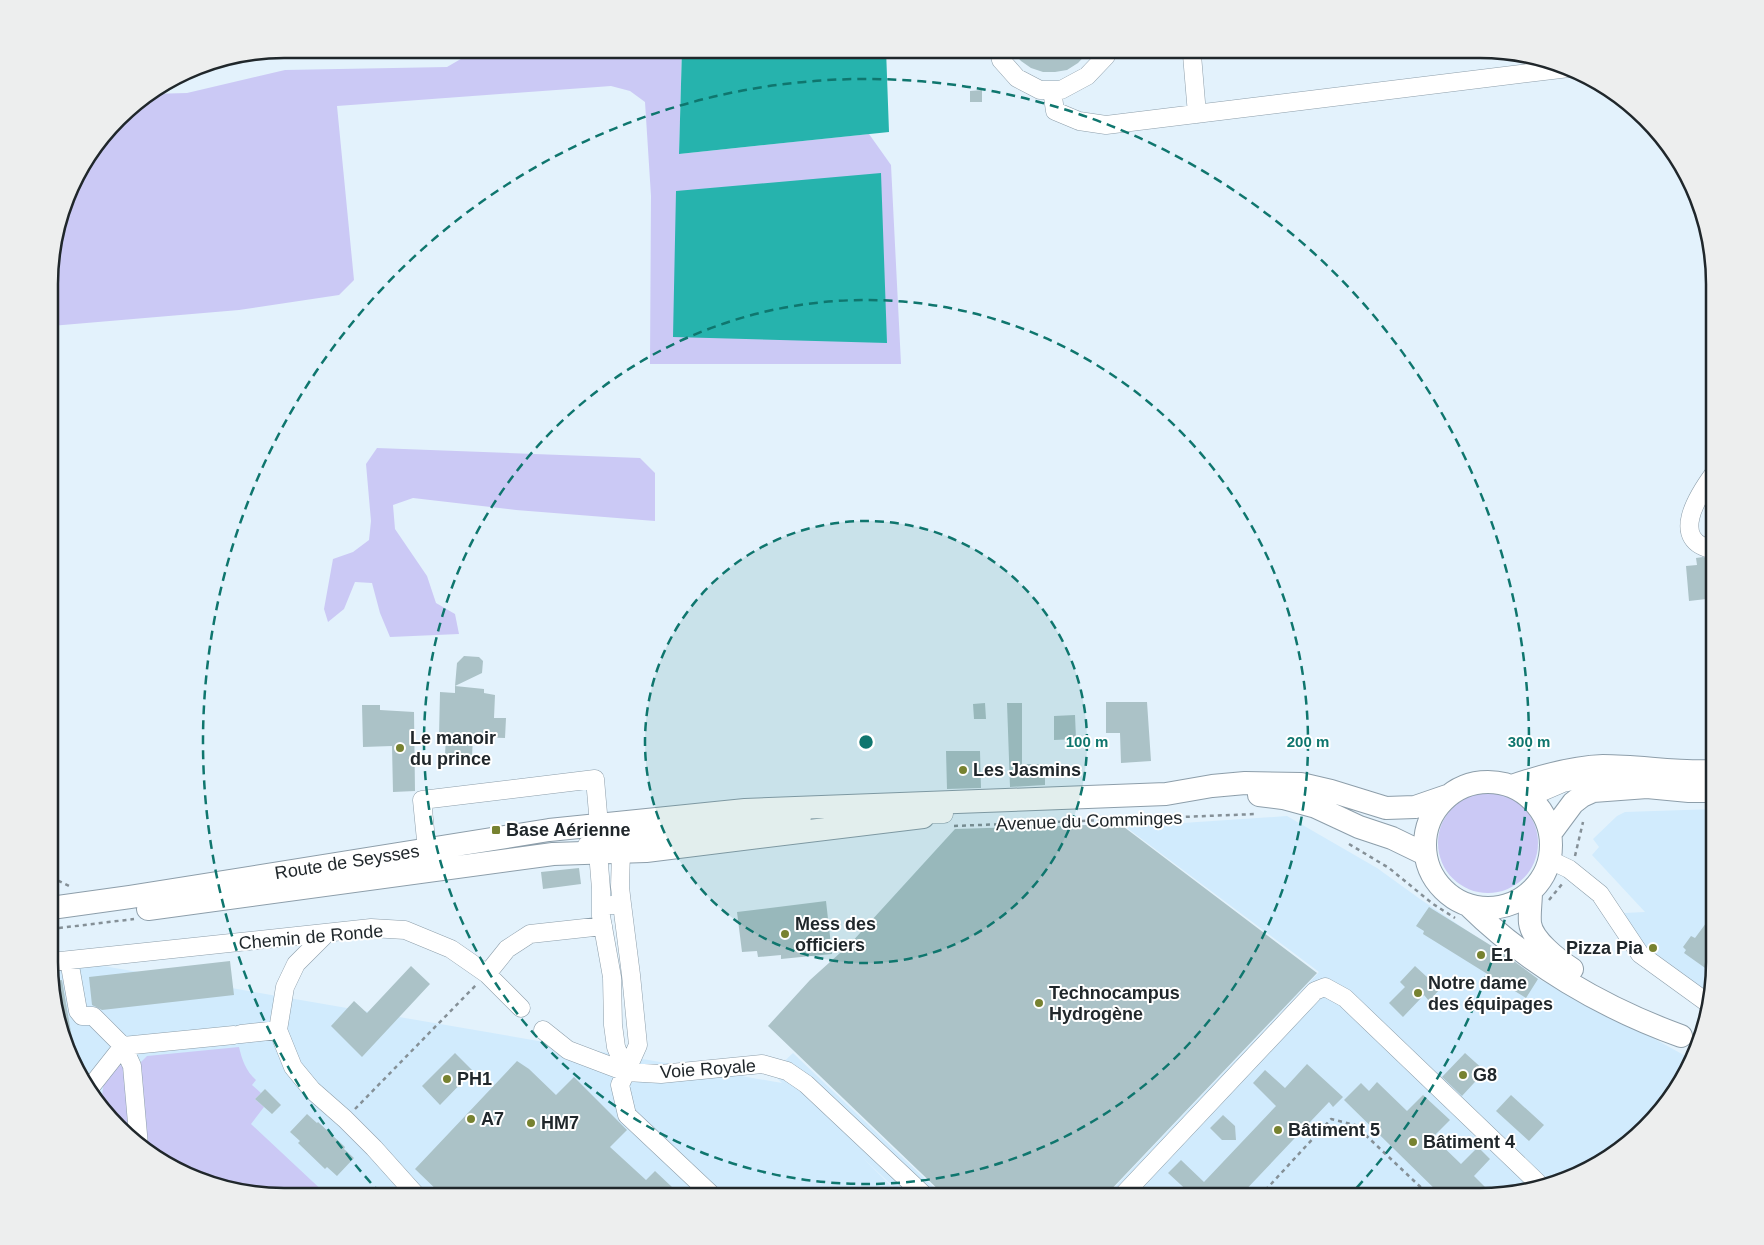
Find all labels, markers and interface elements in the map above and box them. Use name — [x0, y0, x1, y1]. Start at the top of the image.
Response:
place label: Le manoir du prince — [410, 728, 496, 769]
centre of rings — [857, 733, 875, 751]
text: 100 m — [1066, 733, 1108, 750]
text: 200 m — [1287, 733, 1329, 750]
text: 300 m — [1508, 733, 1550, 750]
marker: Le manoir du prince — [394, 742, 406, 754]
place label: Les Jasmins — [973, 760, 1081, 780]
marker: Les Jasmins — [957, 764, 969, 776]
street label: Avenue du Comminges — [995, 808, 1183, 834]
place label: Base Aérienne — [506, 820, 630, 840]
marker: Base Aérienne — [490, 824, 502, 836]
street label: Route de Seysses — [273, 841, 421, 883]
place label: Mess des officiers — [795, 914, 876, 955]
street label: Chemin de Ronde — [238, 921, 384, 953]
marker: Mess des officiers — [779, 928, 791, 940]
place label: Pizza Pia — [1566, 938, 1644, 958]
marker: Pizza Pia — [1647, 942, 1659, 954]
place label: E1 — [1491, 945, 1513, 965]
marker: E1 — [1475, 949, 1487, 961]
place label: Notre dame des équipages — [1428, 973, 1553, 1014]
place label: Technocampus Hydrogène — [1049, 983, 1180, 1024]
marker: Notre dame des équipages — [1412, 987, 1424, 999]
marker: Technocampus Hydrogène — [1033, 997, 1045, 1009]
street label: Voie Royale — [659, 1056, 757, 1082]
place label: G8 — [1473, 1065, 1497, 1085]
place label: PH1 — [457, 1069, 492, 1089]
marker: G8 — [1457, 1069, 1469, 1081]
marker: PH1 — [441, 1073, 453, 1085]
place label: A7 — [481, 1109, 504, 1129]
marker: A7 — [465, 1113, 477, 1125]
place label: HM7 — [541, 1113, 579, 1133]
marker: HM7 — [525, 1117, 537, 1129]
place label: Bâtiment 5 — [1288, 1120, 1380, 1140]
marker: Bâtiment 5 — [1272, 1124, 1284, 1136]
place label: Bâtiment 4 — [1423, 1132, 1515, 1152]
marker: Bâtiment 4 — [1407, 1136, 1419, 1148]

